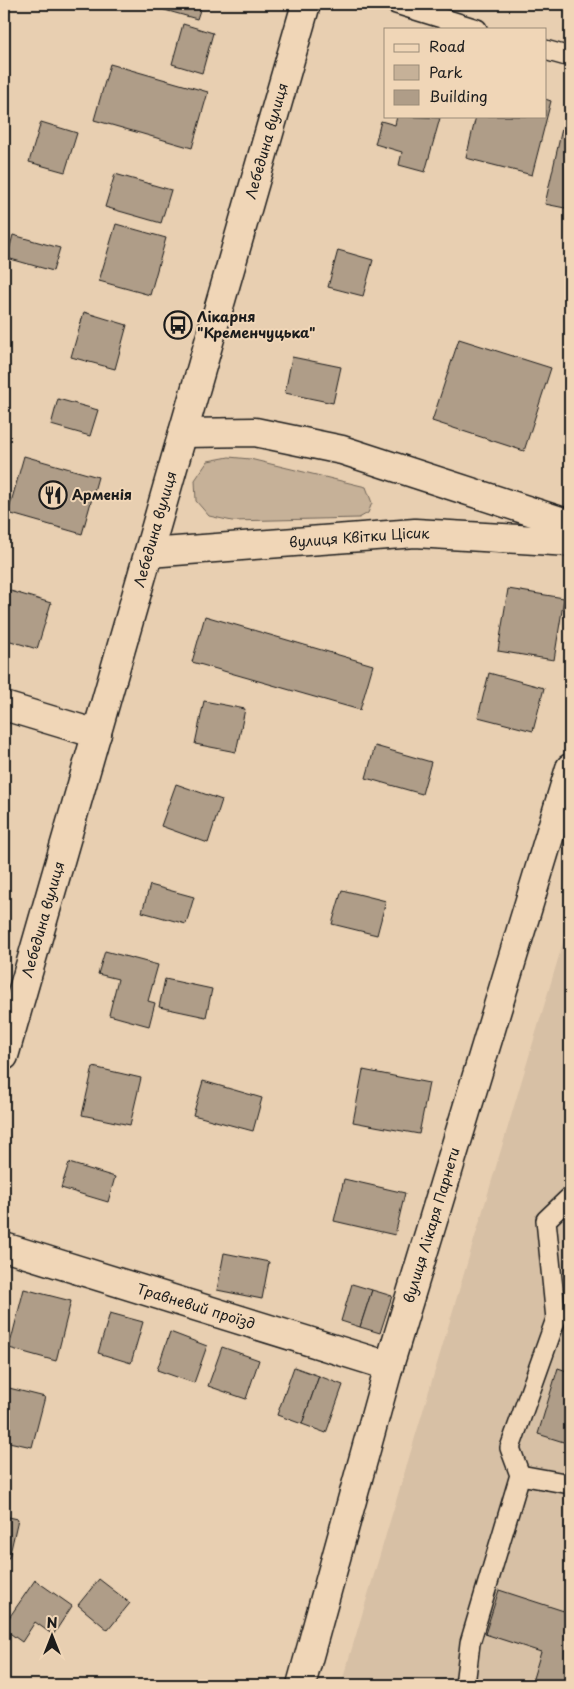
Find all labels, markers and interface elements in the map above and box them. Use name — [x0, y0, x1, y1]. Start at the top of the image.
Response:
legend — [384, 28, 546, 118]
text: Road — [429, 34, 465, 57]
text: Park — [429, 60, 463, 83]
street label: Лебедина вулиця — [240, 80, 293, 201]
text: Building — [429, 84, 488, 107]
place label: Лікарня "Кременчуцька" — [197, 306, 315, 343]
bus stop icon: Лікарня "Кременчуцька" — [163, 310, 193, 340]
street label: Лебедина вулиця — [128, 469, 181, 590]
restaurant icon: Арменія — [38, 480, 68, 510]
place label: Арменія — [72, 484, 132, 505]
street label: вулиця Квітки Цісик — [288, 522, 431, 552]
street label: Лебедина вулиця — [16, 859, 69, 980]
street label: вулиця Лікаря Парнети — [398, 1145, 465, 1305]
street label: Травневий проїзд — [134, 1278, 258, 1334]
north arrow — [28, 1612, 78, 1662]
text: N — [46, 1612, 58, 1633]

